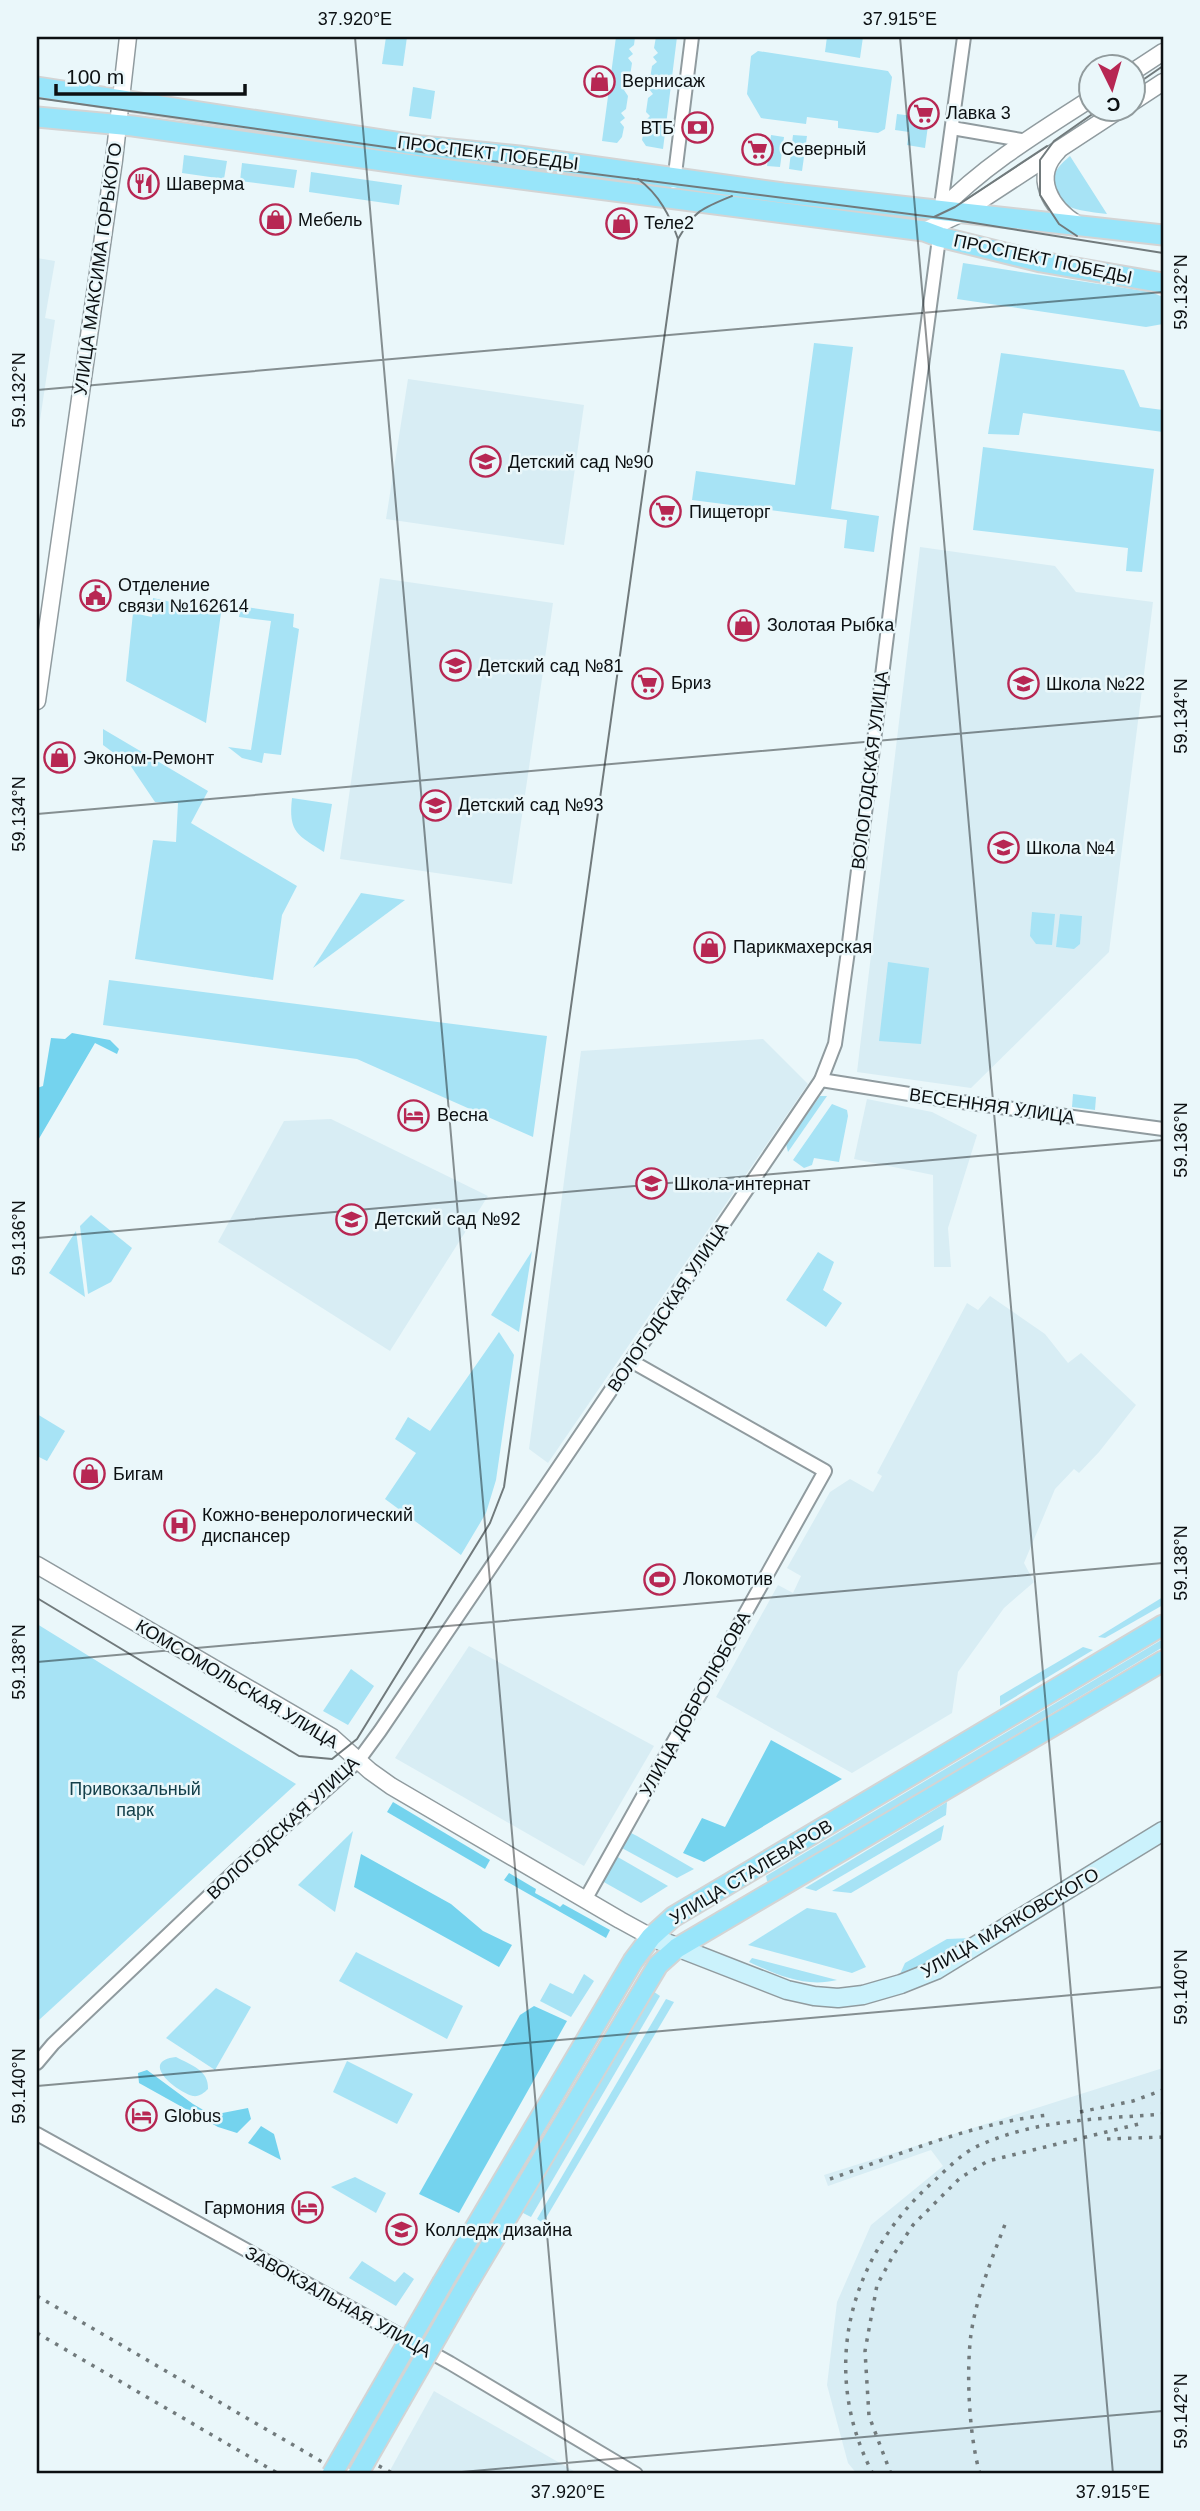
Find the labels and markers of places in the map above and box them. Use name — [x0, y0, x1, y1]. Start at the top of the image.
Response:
shop icon: Вернисаж — [582, 64, 616, 98]
place label: Вернисаж — [622, 71, 705, 91]
supermarket icon: Лавка 3 — [906, 96, 940, 130]
place label: Лавка 3 — [946, 103, 1011, 123]
bank icon: ВТБ — [680, 111, 714, 145]
place label: ВТБ — [640, 118, 674, 138]
supermarket icon: Северный — [741, 132, 775, 166]
place label: Северный — [781, 139, 866, 159]
restaurant icon: Шаверма — [126, 167, 160, 201]
place label: Шаверма — [166, 174, 245, 194]
shop icon: Мебель — [258, 203, 292, 237]
shop icon: Теле2 — [604, 206, 638, 240]
place label: Мебель — [298, 210, 362, 230]
place label: Теле2 — [644, 213, 694, 233]
school or university icon: Детский сад №90 — [468, 445, 502, 479]
place label: Детский сад №90 — [508, 452, 653, 472]
supermarket icon: Пищеторг — [649, 495, 683, 529]
place label: Пищеторг — [689, 502, 771, 522]
place label: Отделение связи №162614 — [118, 575, 249, 616]
public building icon: Отделение связи №162614 — [78, 578, 112, 612]
shop icon: Золотая Рыбка — [727, 608, 761, 642]
place label: Золотая Рыбка — [767, 615, 895, 635]
school or university icon: Детский сад №81 — [438, 649, 472, 683]
place label: Детский сад №81 — [478, 656, 623, 676]
supermarket icon: Бриз — [631, 666, 665, 700]
school or university icon: Школа №22 — [1006, 667, 1040, 701]
place label: Бриз — [671, 673, 711, 693]
place label: Школа №22 — [1046, 674, 1145, 694]
shop icon: Эконом-Ремонт — [43, 741, 77, 775]
place label: Эконом-Ремонт — [83, 748, 214, 768]
school or university icon: Детский сад №93 — [418, 788, 452, 822]
place label: Детский сад №93 — [458, 795, 603, 815]
school or university icon: Школа №4 — [986, 831, 1020, 865]
place label: Школа №4 — [1026, 838, 1115, 858]
shop icon: Парикмахерская — [693, 930, 727, 964]
place label: Парикмахерская — [733, 937, 872, 957]
hotel icon: Весна — [397, 1098, 431, 1132]
place label: Весна — [437, 1105, 489, 1125]
school or university icon: Школа-интернат — [634, 1167, 668, 1201]
place label: Школа-интернат — [674, 1174, 811, 1194]
school or university icon: Детский сад №92 — [335, 1202, 369, 1236]
place label: Детский сад №92 — [375, 1209, 520, 1229]
shop icon: Бигам — [73, 1457, 107, 1491]
place label: Бигам — [113, 1464, 163, 1484]
place label: Кожно-венерологический диспансер — [202, 1505, 413, 1546]
hospital icon: Кожно-венерологический диспансер — [162, 1508, 196, 1542]
sports icon: Локомотив — [643, 1562, 677, 1596]
place label: Локомотив — [683, 1569, 773, 1589]
hotel icon: Globus — [124, 2099, 158, 2133]
place label: Globus — [164, 2106, 221, 2126]
hotel icon: Гармония — [291, 2191, 325, 2225]
place label: Гармония — [204, 2198, 285, 2218]
school or university icon: Колледж дизайна — [385, 2213, 419, 2247]
place label: Колледж дизайна — [425, 2220, 573, 2240]

